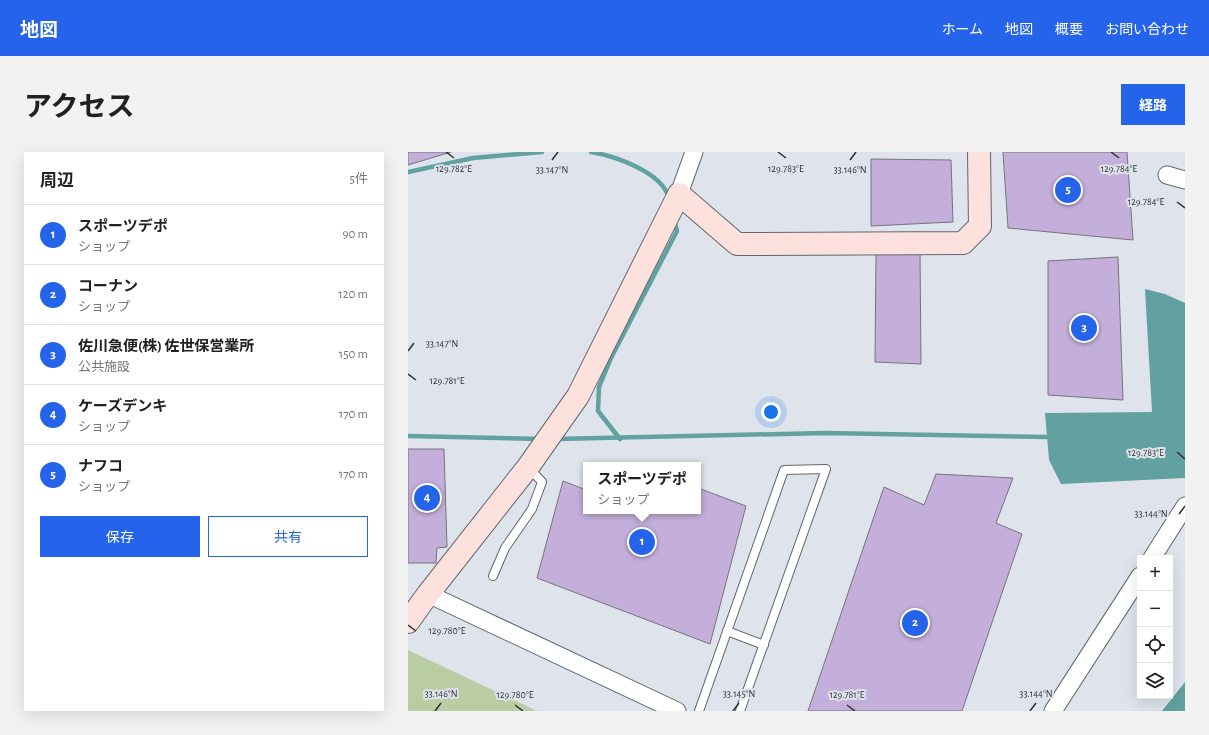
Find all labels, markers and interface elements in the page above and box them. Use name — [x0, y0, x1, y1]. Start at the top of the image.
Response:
text: 地図 — [20, 21, 58, 40]
text: ホーム — [941, 23, 983, 37]
text: 地図 — [1005, 23, 1033, 37]
text: 概要 — [1055, 23, 1083, 37]
text: お問い合わせ — [1105, 23, 1189, 37]
button: 経路 — [1121, 84, 1185, 125]
text: アクセス — [24, 94, 135, 122]
text: 129.782°E — [436, 164, 472, 174]
text: 129.783°E — [768, 164, 804, 174]
text: 129.784°E — [1101, 164, 1137, 174]
text: 33.147°N — [536, 165, 568, 175]
text: 33.146°N — [833, 165, 867, 175]
text: 周辺 — [40, 172, 74, 189]
text: 5件 — [350, 173, 368, 186]
pin: 5 — [1055, 175, 1081, 205]
text: 129.784°E — [1128, 197, 1164, 207]
text: スポーツデポ — [78, 219, 168, 234]
text: 1 — [51, 228, 55, 241]
text: 90 m — [342, 228, 368, 241]
text: ショップ — [78, 241, 130, 254]
text: コーナン — [78, 279, 138, 294]
text: 2 — [50, 288, 56, 301]
text: 120 m — [338, 288, 368, 301]
text: ショップ — [78, 301, 130, 314]
pin: 3 — [1071, 313, 1097, 343]
text: 佐川急便(株) 佐世保営業所 — [78, 339, 254, 354]
text: 33.147°N — [426, 339, 458, 349]
text: 3 — [50, 348, 56, 361]
text: 150 m — [339, 348, 368, 361]
text: 公共施設 — [78, 361, 130, 374]
text: 129.781°E — [429, 376, 465, 386]
text: ケーズデンキ — [78, 399, 167, 414]
your location — [761, 402, 781, 422]
text: 4 — [50, 408, 56, 421]
text: 170 m — [339, 408, 368, 421]
text: ショップ — [78, 421, 130, 434]
text: 129.783°E — [1128, 448, 1164, 458]
text: ナフコ — [78, 459, 123, 474]
popup — [583, 462, 701, 514]
text: 5 — [50, 468, 56, 481]
text: 170 m — [339, 468, 368, 481]
text: スポーツデポ — [597, 472, 687, 487]
text: ショップ — [78, 481, 130, 494]
pin: 4 — [414, 483, 440, 513]
text: ショップ — [597, 494, 649, 507]
text: 33.144°N — [1134, 509, 1168, 519]
button: 保存 — [40, 516, 200, 557]
button: 共有 — [208, 516, 368, 557]
pin: 1 — [629, 527, 655, 557]
map controls — [1137, 555, 1173, 699]
button: + — [1137, 555, 1173, 591]
button: − — [1137, 591, 1173, 627]
pin: 2 — [902, 608, 928, 638]
text: 129.780°E — [429, 626, 466, 636]
button: locate — [1137, 627, 1173, 663]
button: layers — [1137, 663, 1173, 699]
text: 33.146°N — [424, 689, 458, 699]
text: 33.145°N — [723, 689, 755, 699]
text: 33.144°N — [1019, 689, 1053, 699]
text: 129.780°E — [497, 690, 534, 700]
text: 129.781°E — [829, 690, 865, 700]

